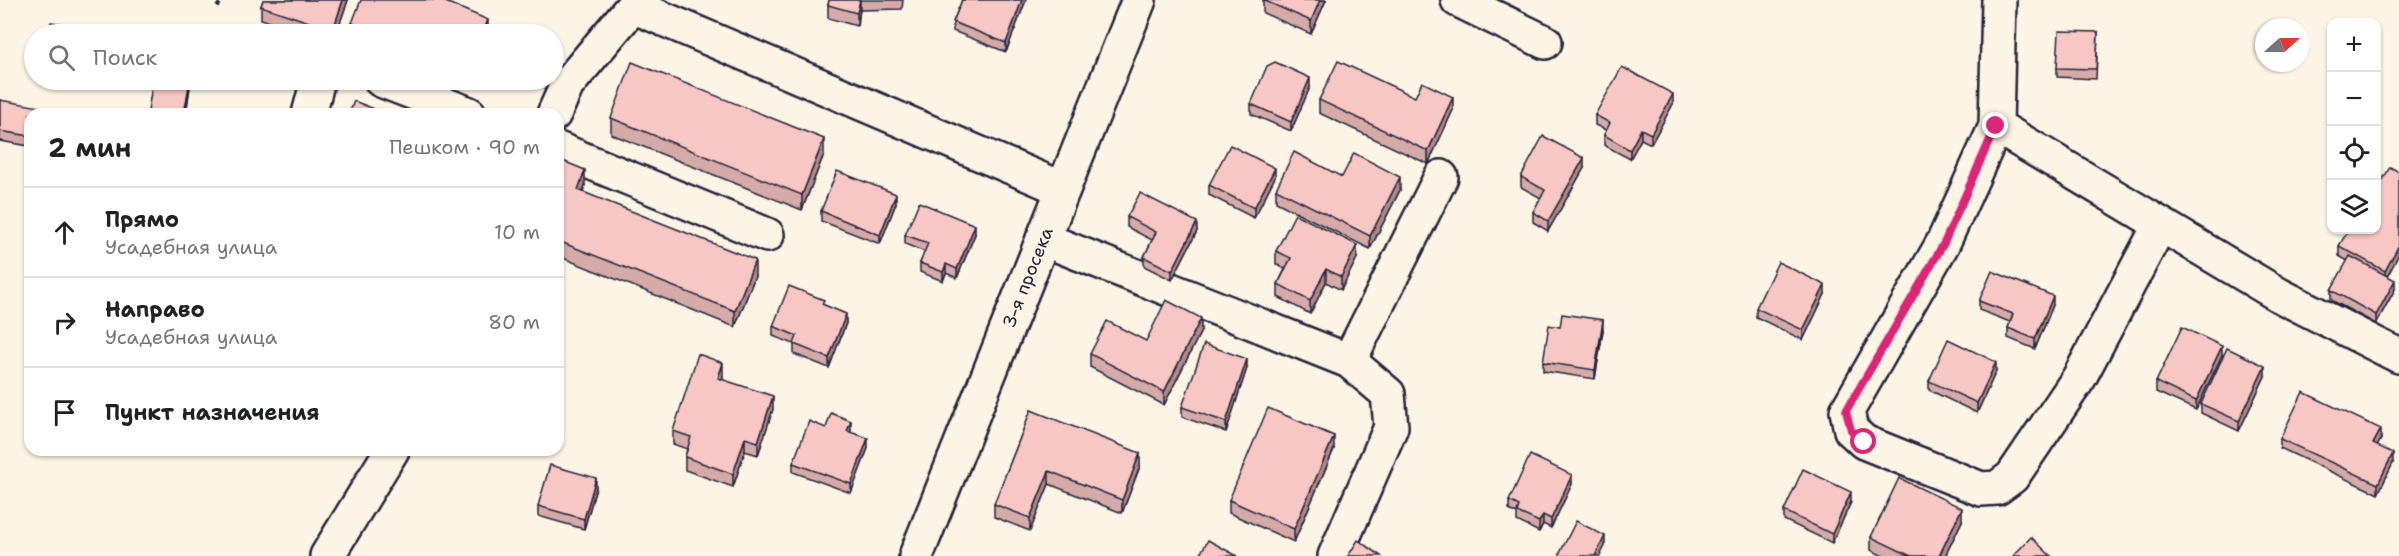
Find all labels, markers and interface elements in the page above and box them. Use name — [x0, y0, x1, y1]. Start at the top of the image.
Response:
north arrow — [2255, 18, 2309, 72]
map controls — [2327, 18, 2381, 234]
button: + — [2327, 18, 2381, 72]
search box — [24, 24, 564, 90]
icon: search — [45, 41, 78, 74]
text: Поиск — [93, 43, 157, 72]
button: − — [2327, 72, 2381, 126]
route end — [1982, 112, 2008, 138]
button: locate — [2327, 126, 2381, 180]
text: 2 мин — [48, 130, 131, 165]
text: Пешком · 90 m — [389, 134, 540, 160]
button: layers — [2327, 180, 2381, 234]
text: Прямо — [105, 205, 179, 234]
icon: ahead — [48, 216, 81, 249]
text: 10 m — [494, 219, 540, 245]
street label: 3-я просека — [997, 224, 1059, 332]
text: Усадебная улица — [105, 234, 277, 260]
text: Направо — [105, 295, 205, 324]
icon: right — [48, 306, 81, 339]
text: 80 m — [488, 309, 540, 335]
text: Усадебная улица — [105, 324, 277, 350]
icon: arrive — [48, 396, 81, 429]
text: Пункт назначения — [105, 398, 319, 427]
route start — [1850, 428, 1876, 454]

